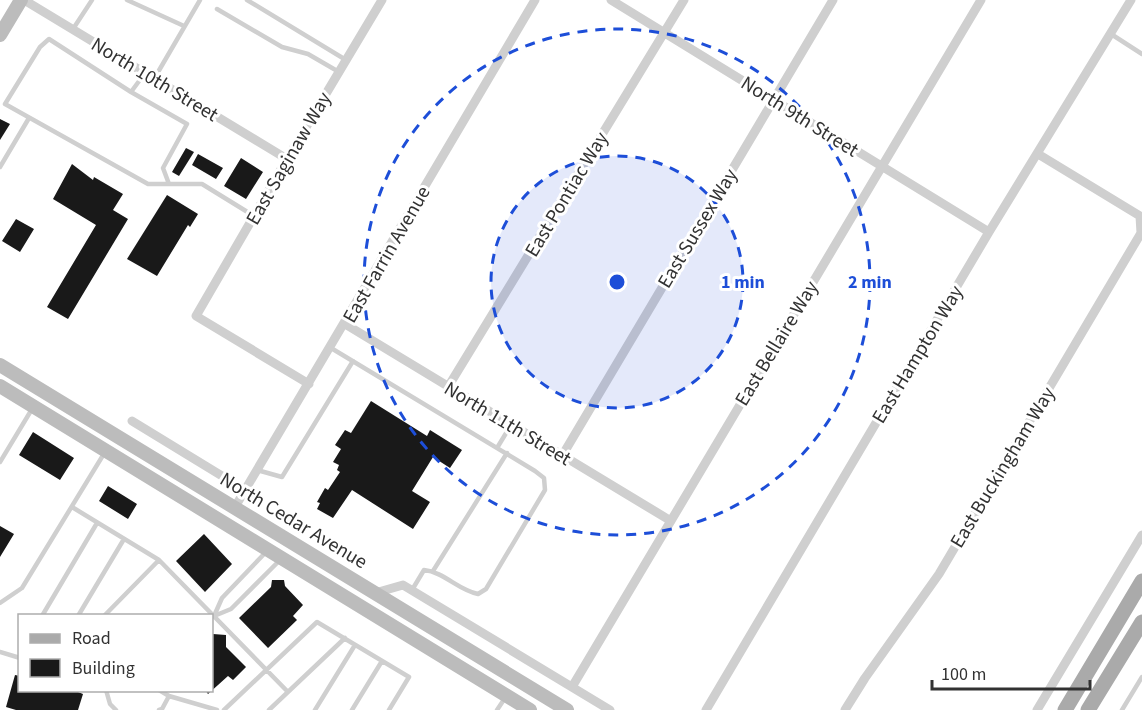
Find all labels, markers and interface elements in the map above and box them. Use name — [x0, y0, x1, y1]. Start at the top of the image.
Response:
street label: North 10th Street — [86, 31, 224, 129]
street label: North 9th Street — [735, 69, 864, 164]
street label: East Saginaw Way — [239, 86, 339, 230]
street label: East Pontiac Way — [518, 126, 616, 262]
street label: East Sussex Way — [651, 163, 745, 294]
street label: East Farrin Avenue — [336, 181, 438, 328]
text: 1 min — [721, 270, 765, 295]
text: 2 min — [848, 270, 892, 295]
centre of rings — [607, 272, 627, 292]
street label: East Bellaire Way — [728, 275, 826, 411]
street label: East Hampton Way — [865, 280, 971, 429]
street label: North 11th Street — [439, 375, 577, 473]
street label: East Buckingham Way — [944, 381, 1062, 553]
street label: North Cedar Avenue — [215, 466, 373, 576]
legend — [18, 614, 213, 692]
text: Road — [72, 626, 111, 651]
scale bar — [932, 653, 1090, 691]
text: Building — [72, 656, 135, 681]
text: 100 m — [941, 662, 986, 687]

